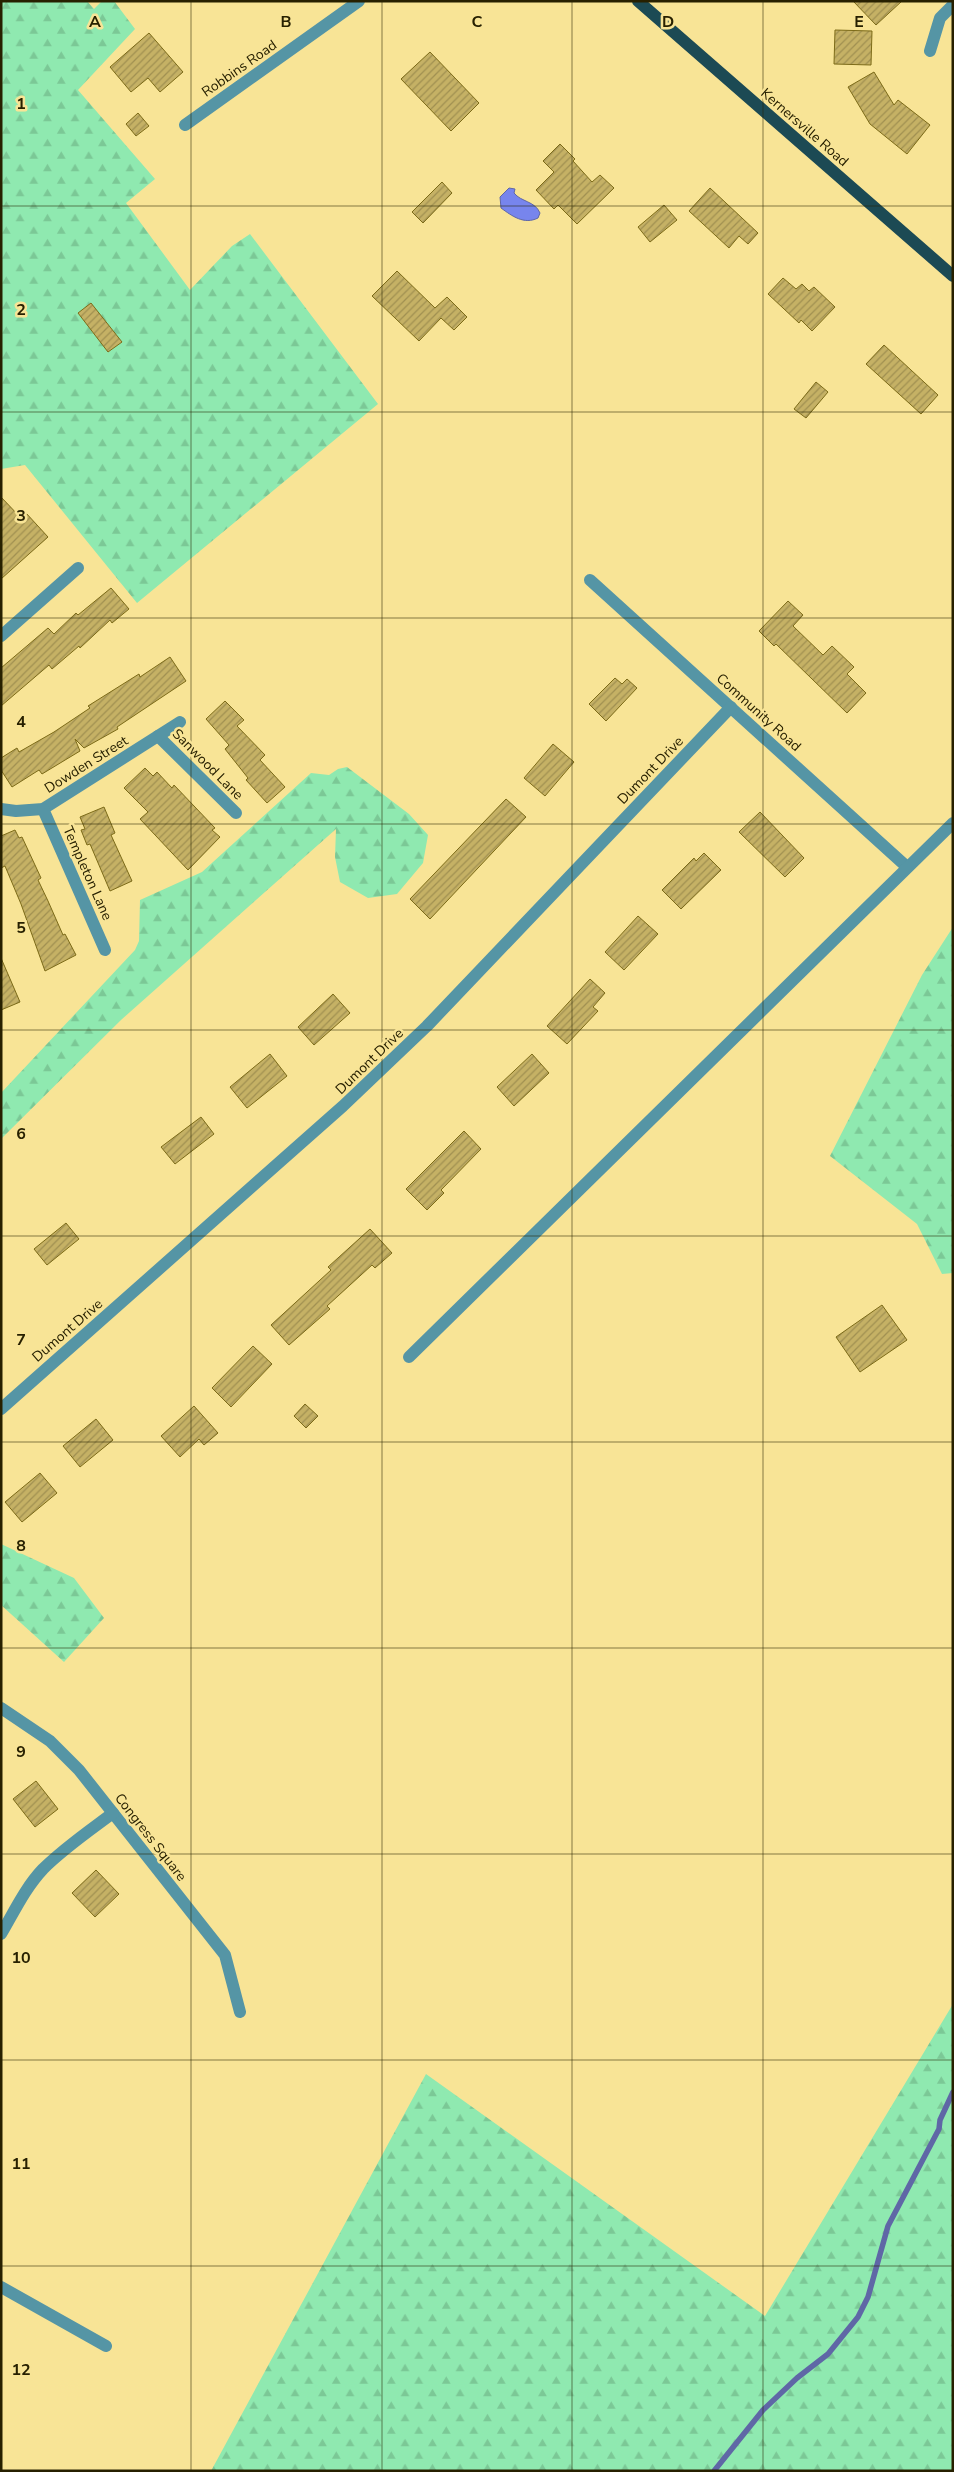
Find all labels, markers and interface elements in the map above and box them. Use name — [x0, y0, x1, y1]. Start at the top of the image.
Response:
text: A — [89, 11, 101, 33]
text: B — [280, 11, 292, 33]
text: C — [472, 11, 483, 33]
text: D — [662, 11, 674, 33]
text: E — [854, 11, 864, 33]
street label: Robbins Road — [198, 36, 281, 101]
street label: Kernersville Road — [757, 84, 853, 171]
text: 1 — [16, 93, 26, 115]
text: 2 — [16, 299, 26, 321]
text: 3 — [16, 505, 26, 527]
street label: Community Road — [712, 669, 805, 756]
text: 4 — [16, 711, 26, 733]
street label: Sanwood Lane — [168, 725, 247, 804]
street label: Dowden Street — [41, 731, 132, 798]
street label: Dumont Drive — [613, 732, 688, 808]
street label: Templeton Lane — [58, 823, 117, 923]
text: 5 — [16, 917, 26, 939]
street label: Dumont Drive — [331, 1024, 407, 1099]
text: 6 — [16, 1123, 26, 1145]
street label: Dumont Drive — [28, 1294, 107, 1366]
text: 7 — [16, 1329, 26, 1351]
text: 8 — [16, 1535, 26, 1557]
text: 9 — [16, 1741, 26, 1763]
street label: Congress Square — [110, 1789, 191, 1885]
text: 10 — [11, 1947, 31, 1969]
text: 11 — [11, 2153, 31, 2175]
text: 12 — [11, 2359, 31, 2381]

